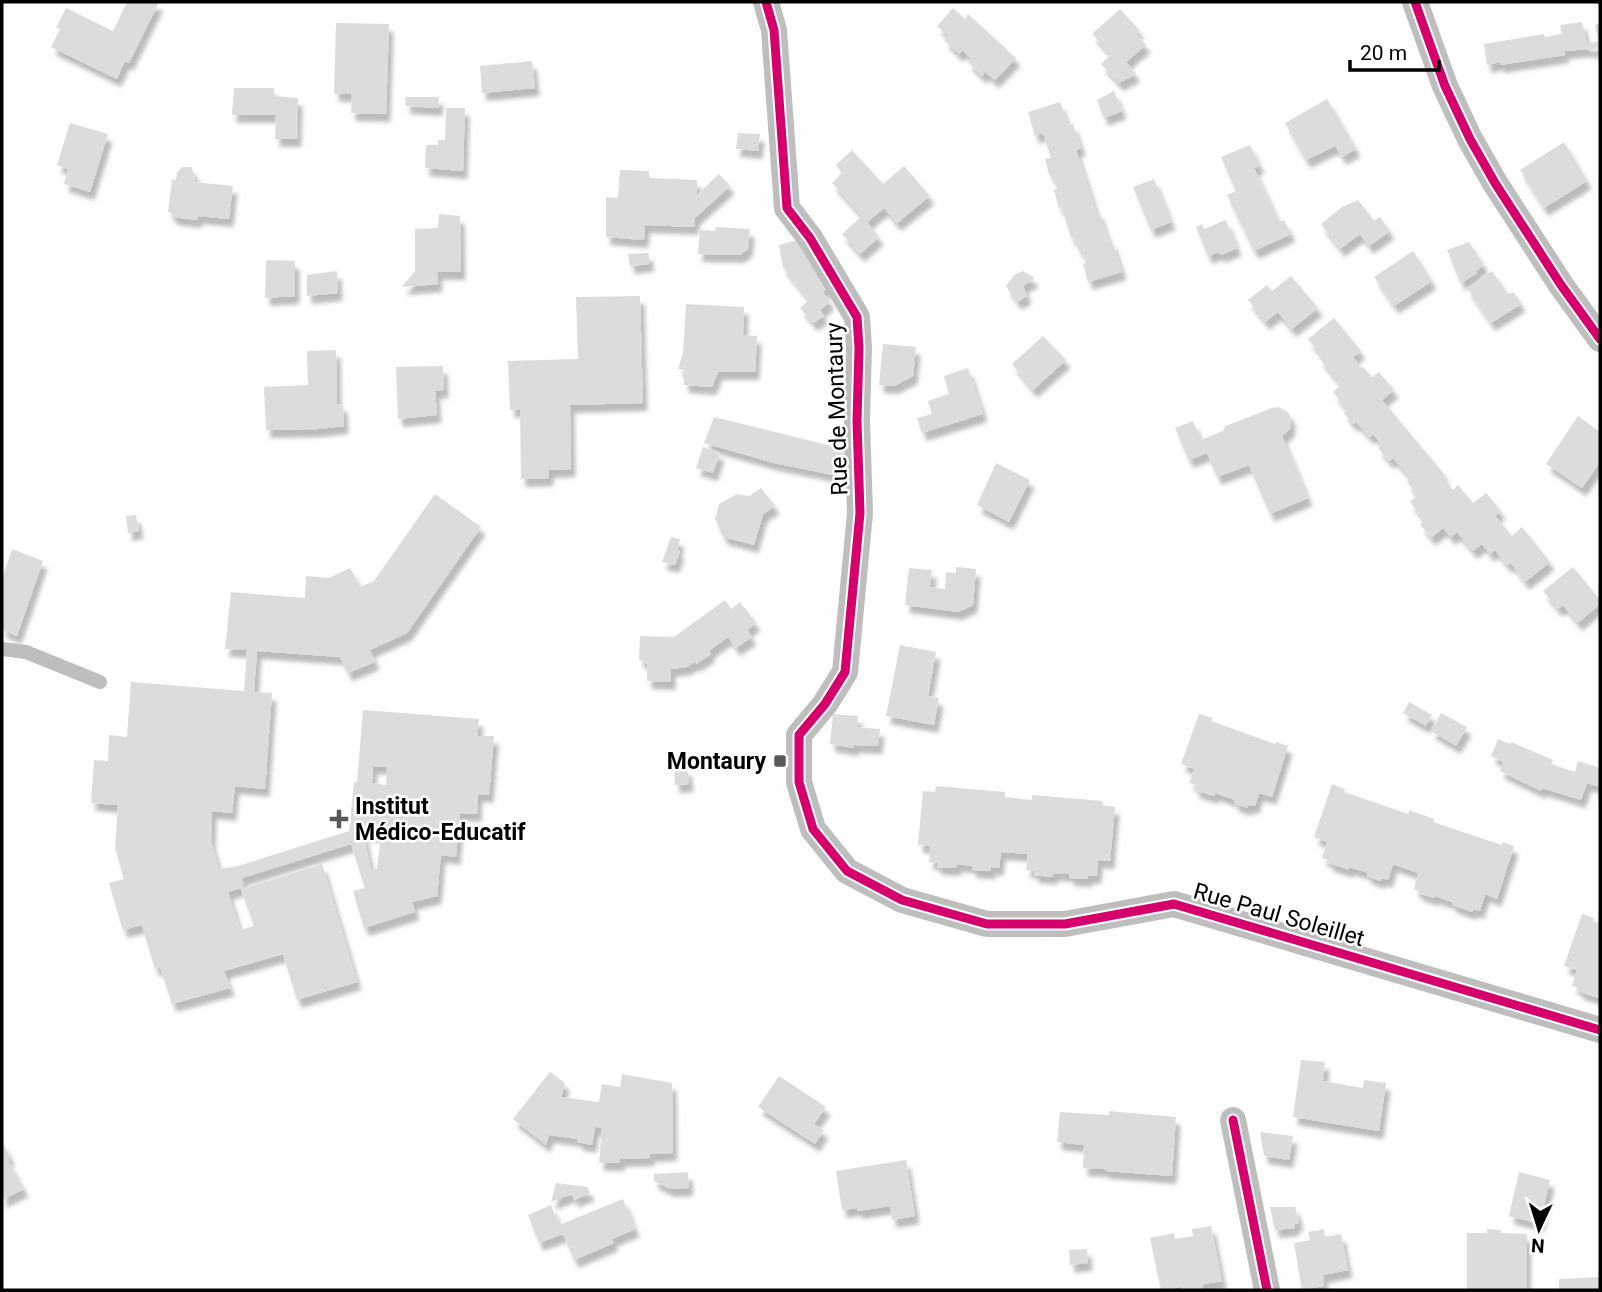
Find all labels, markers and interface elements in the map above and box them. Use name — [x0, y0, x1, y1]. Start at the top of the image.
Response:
scale bar — [1350, 28, 1439, 72]
text: 20 m — [1360, 41, 1407, 65]
street label: Rue de Montaury — [820, 322, 854, 496]
place label: Montaury — [667, 748, 766, 775]
marker: Montaury — [772, 753, 788, 769]
place label: Institut Médico-Educatif — [355, 793, 526, 846]
marker: Institut Médico-Educatif — [329, 809, 349, 829]
street label: Rue Paul Soleillet — [1190, 878, 1368, 952]
north arrow — [1504, 1194, 1574, 1264]
text: N — [1530, 1234, 1545, 1257]

